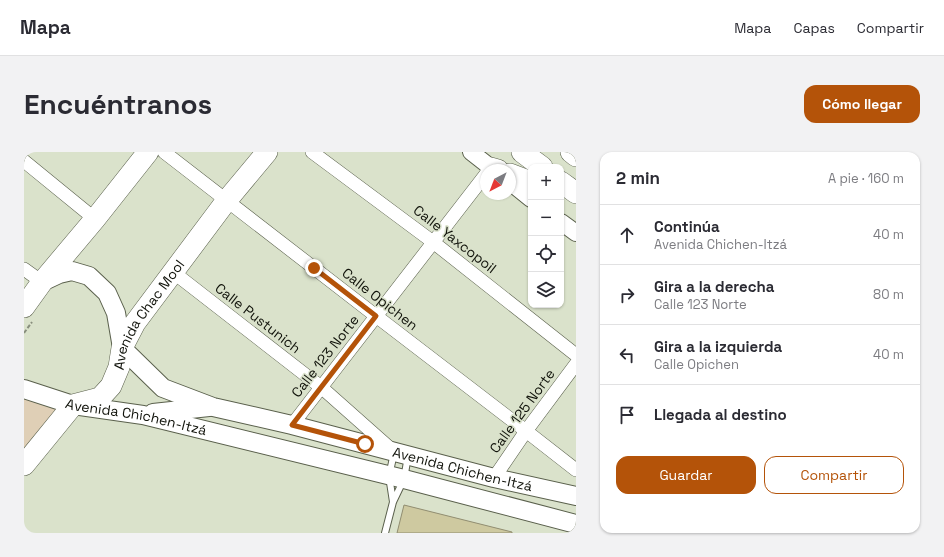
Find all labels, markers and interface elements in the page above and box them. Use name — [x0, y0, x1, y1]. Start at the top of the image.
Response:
text: Mapa — [20, 15, 71, 40]
text: Mapa — [734, 19, 771, 37]
text: Capas — [793, 19, 835, 37]
text: Compartir — [857, 19, 924, 37]
button: Cómo llegar — [804, 85, 920, 123]
text: Encuéntranos — [24, 86, 212, 122]
north arrow — [480, 164, 516, 200]
map controls — [528, 164, 564, 308]
button: + — [528, 164, 564, 200]
text: 2 min — [616, 167, 660, 189]
text: A pie · 160 m — [828, 170, 904, 187]
button: − — [528, 200, 564, 236]
street label: Calle Yaxcopoil — [410, 201, 500, 277]
text: Continúa — [654, 217, 720, 236]
icon: ahead — [616, 224, 638, 246]
text: 40 m — [873, 226, 904, 243]
button: locate — [528, 236, 564, 272]
text: Avenida Chichen-Itzá — [654, 236, 787, 253]
street label: Avenida Chac Mool — [110, 256, 188, 371]
route end — [305, 259, 323, 277]
street label: Calle Opichen — [338, 264, 422, 334]
button: layers — [528, 272, 564, 308]
text: Gira a la derecha — [654, 277, 774, 296]
street label: Calle Pustunich — [211, 279, 305, 357]
icon: right — [616, 284, 638, 306]
text: 80 m — [873, 286, 904, 303]
text: Calle 123 Norte — [654, 296, 747, 313]
street label: Calle 123 Norte — [287, 311, 363, 401]
text: Gira a la izquierda — [654, 337, 782, 356]
icon: left — [616, 344, 638, 366]
text: 40 m — [873, 346, 904, 363]
text: Calle Opichen — [654, 356, 739, 373]
street label: Calle 125 Norte — [485, 365, 559, 457]
street label: Avenida Chichen-Itzá — [63, 394, 209, 439]
icon: arrive — [616, 404, 638, 426]
text: Llegada al destino — [654, 405, 787, 424]
route start — [356, 435, 374, 453]
street label: Avenida Chichen-Itzá — [391, 443, 534, 495]
button: Guardar — [616, 456, 756, 494]
button: Compartir — [764, 456, 904, 494]

